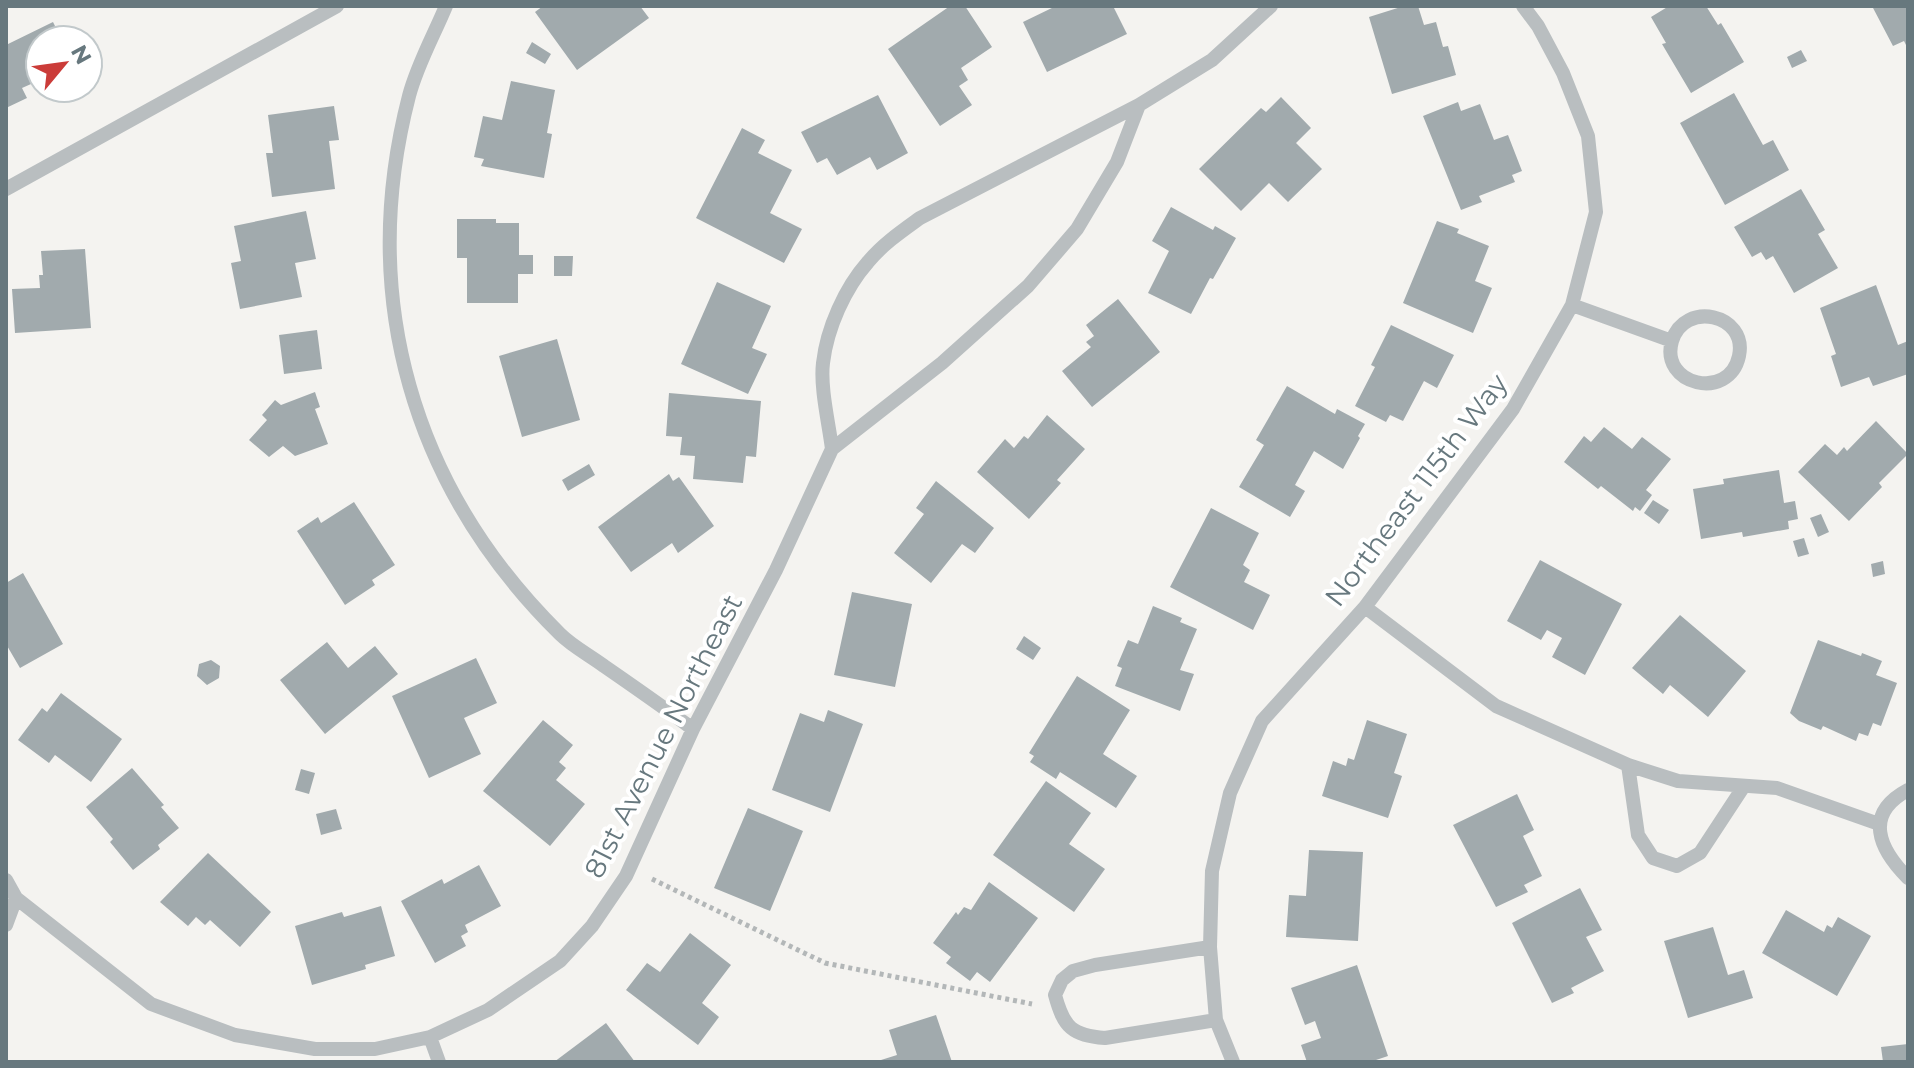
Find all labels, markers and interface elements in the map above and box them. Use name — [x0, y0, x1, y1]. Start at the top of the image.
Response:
north arrow — [24, 24, 104, 104]
text: N — [65, 40, 97, 69]
street label: Northeast 115th Way — [1318, 366, 1515, 613]
street label: 81st Avenue Northeast — [577, 589, 749, 883]

